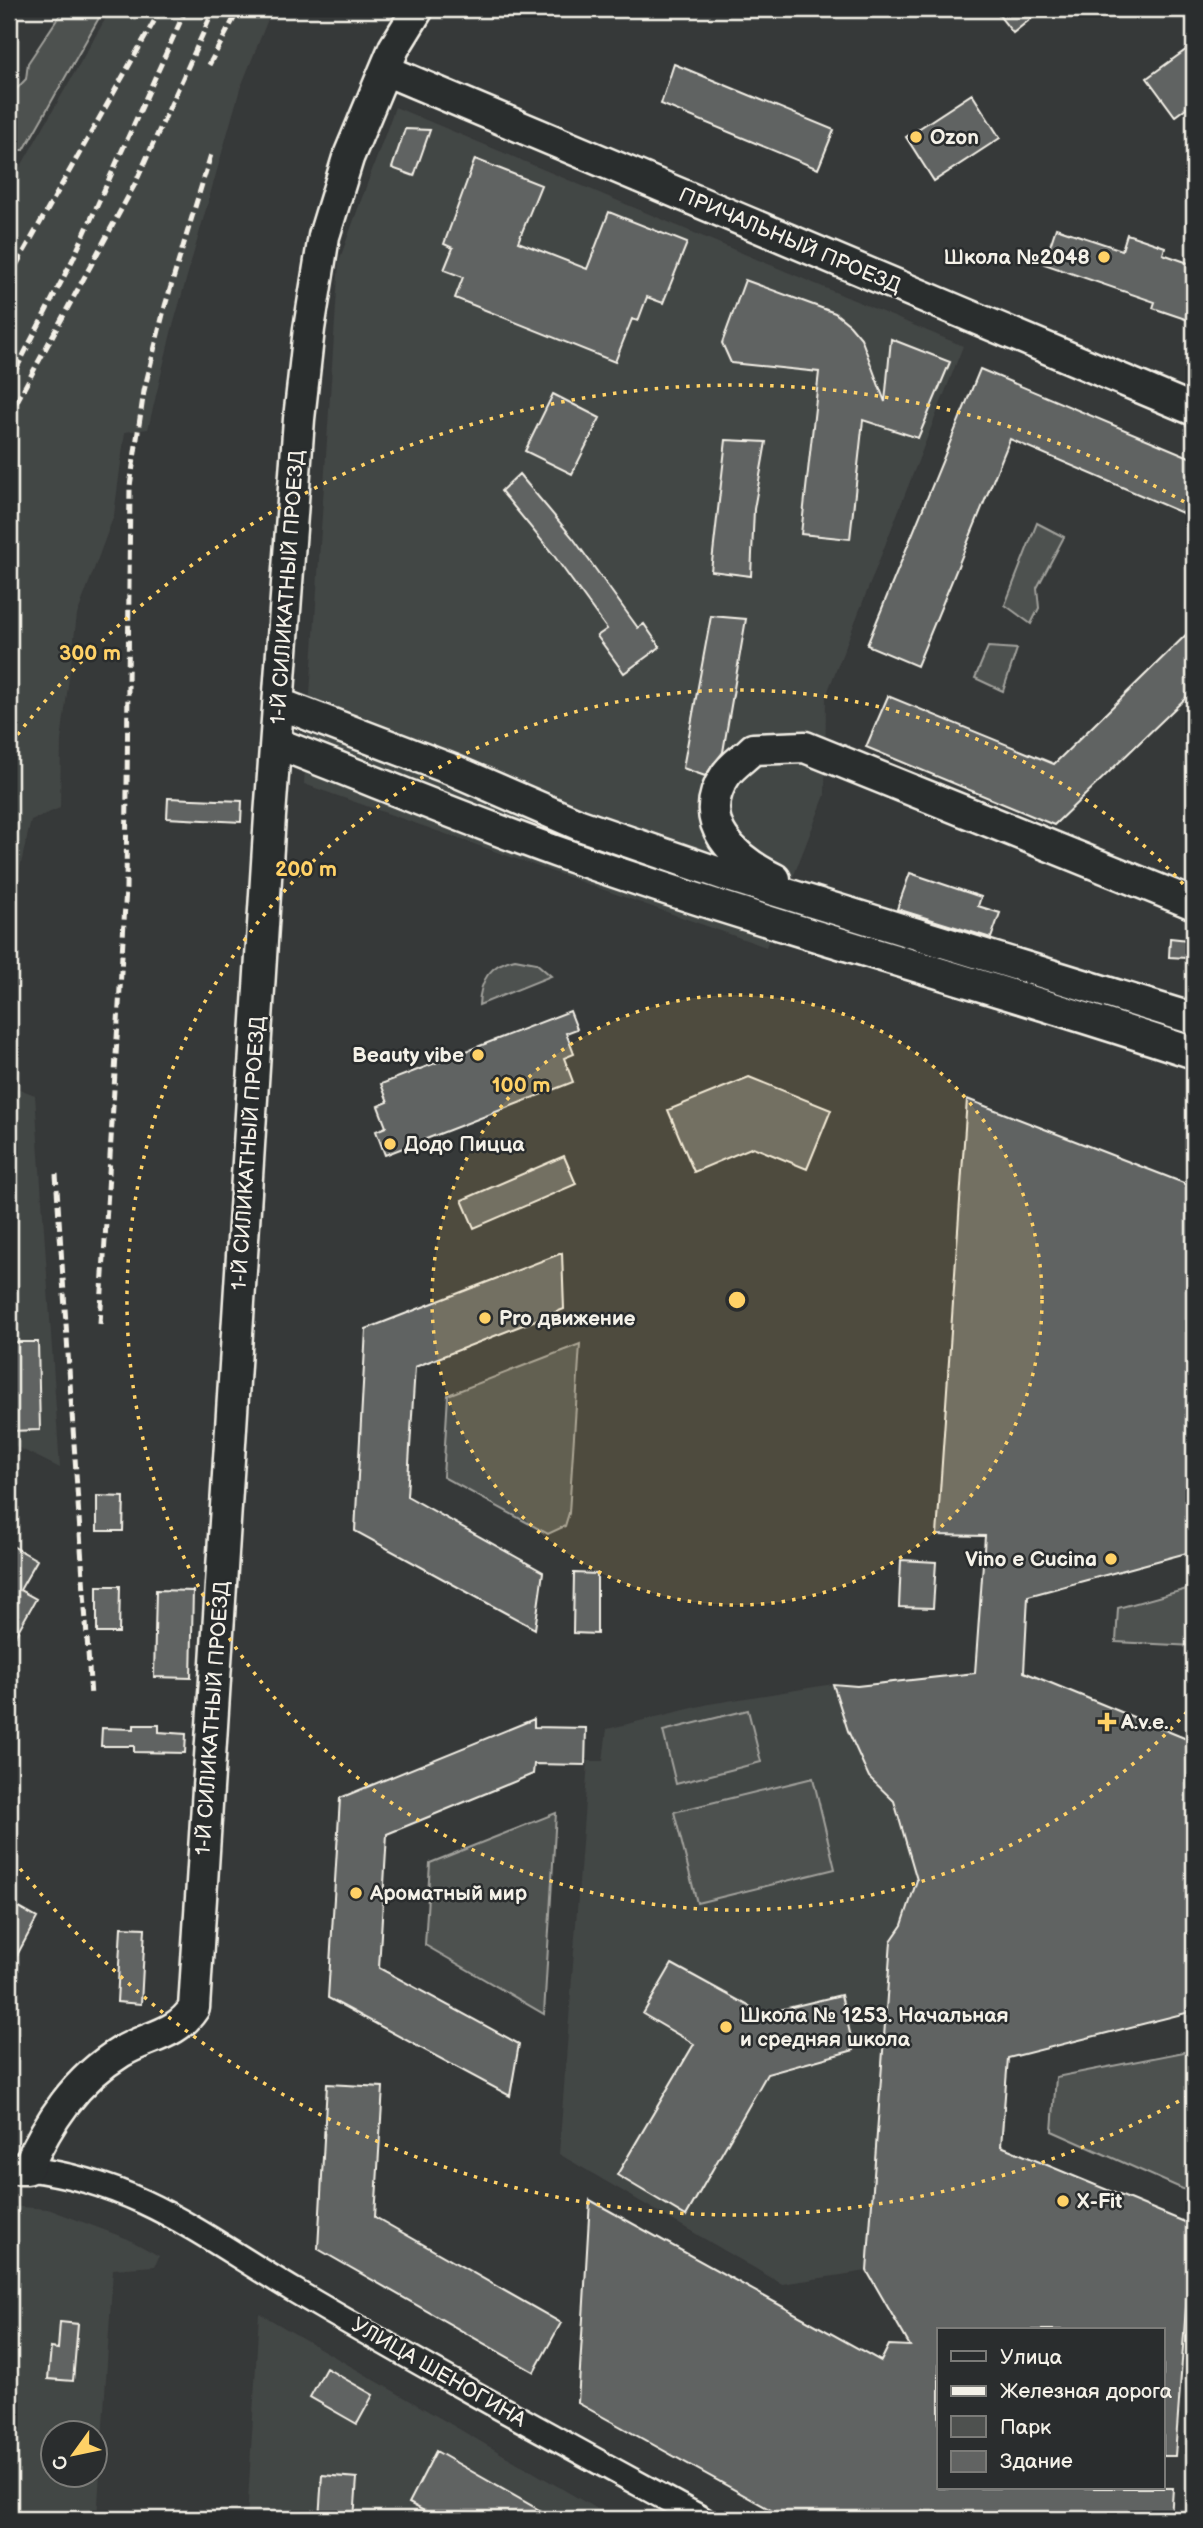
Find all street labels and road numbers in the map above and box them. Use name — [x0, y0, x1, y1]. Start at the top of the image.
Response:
street label: ПРИЧАЛЬНЫЙ ПРОЕЗД — [675, 182, 905, 299]
street label: 1-Й СИЛИКАТНЫЙ ПРОЕЗД — [265, 449, 310, 725]
street label: 1-Й СИЛИКАТНЫЙ ПРОЕЗД — [226, 1015, 271, 1291]
street label: 1-Й СИЛИКАТНЫЙ ПРОЕЗД — [190, 1580, 235, 1856]
street label: УЛИЦА ШЕНОГИНА — [347, 2312, 531, 2433]

